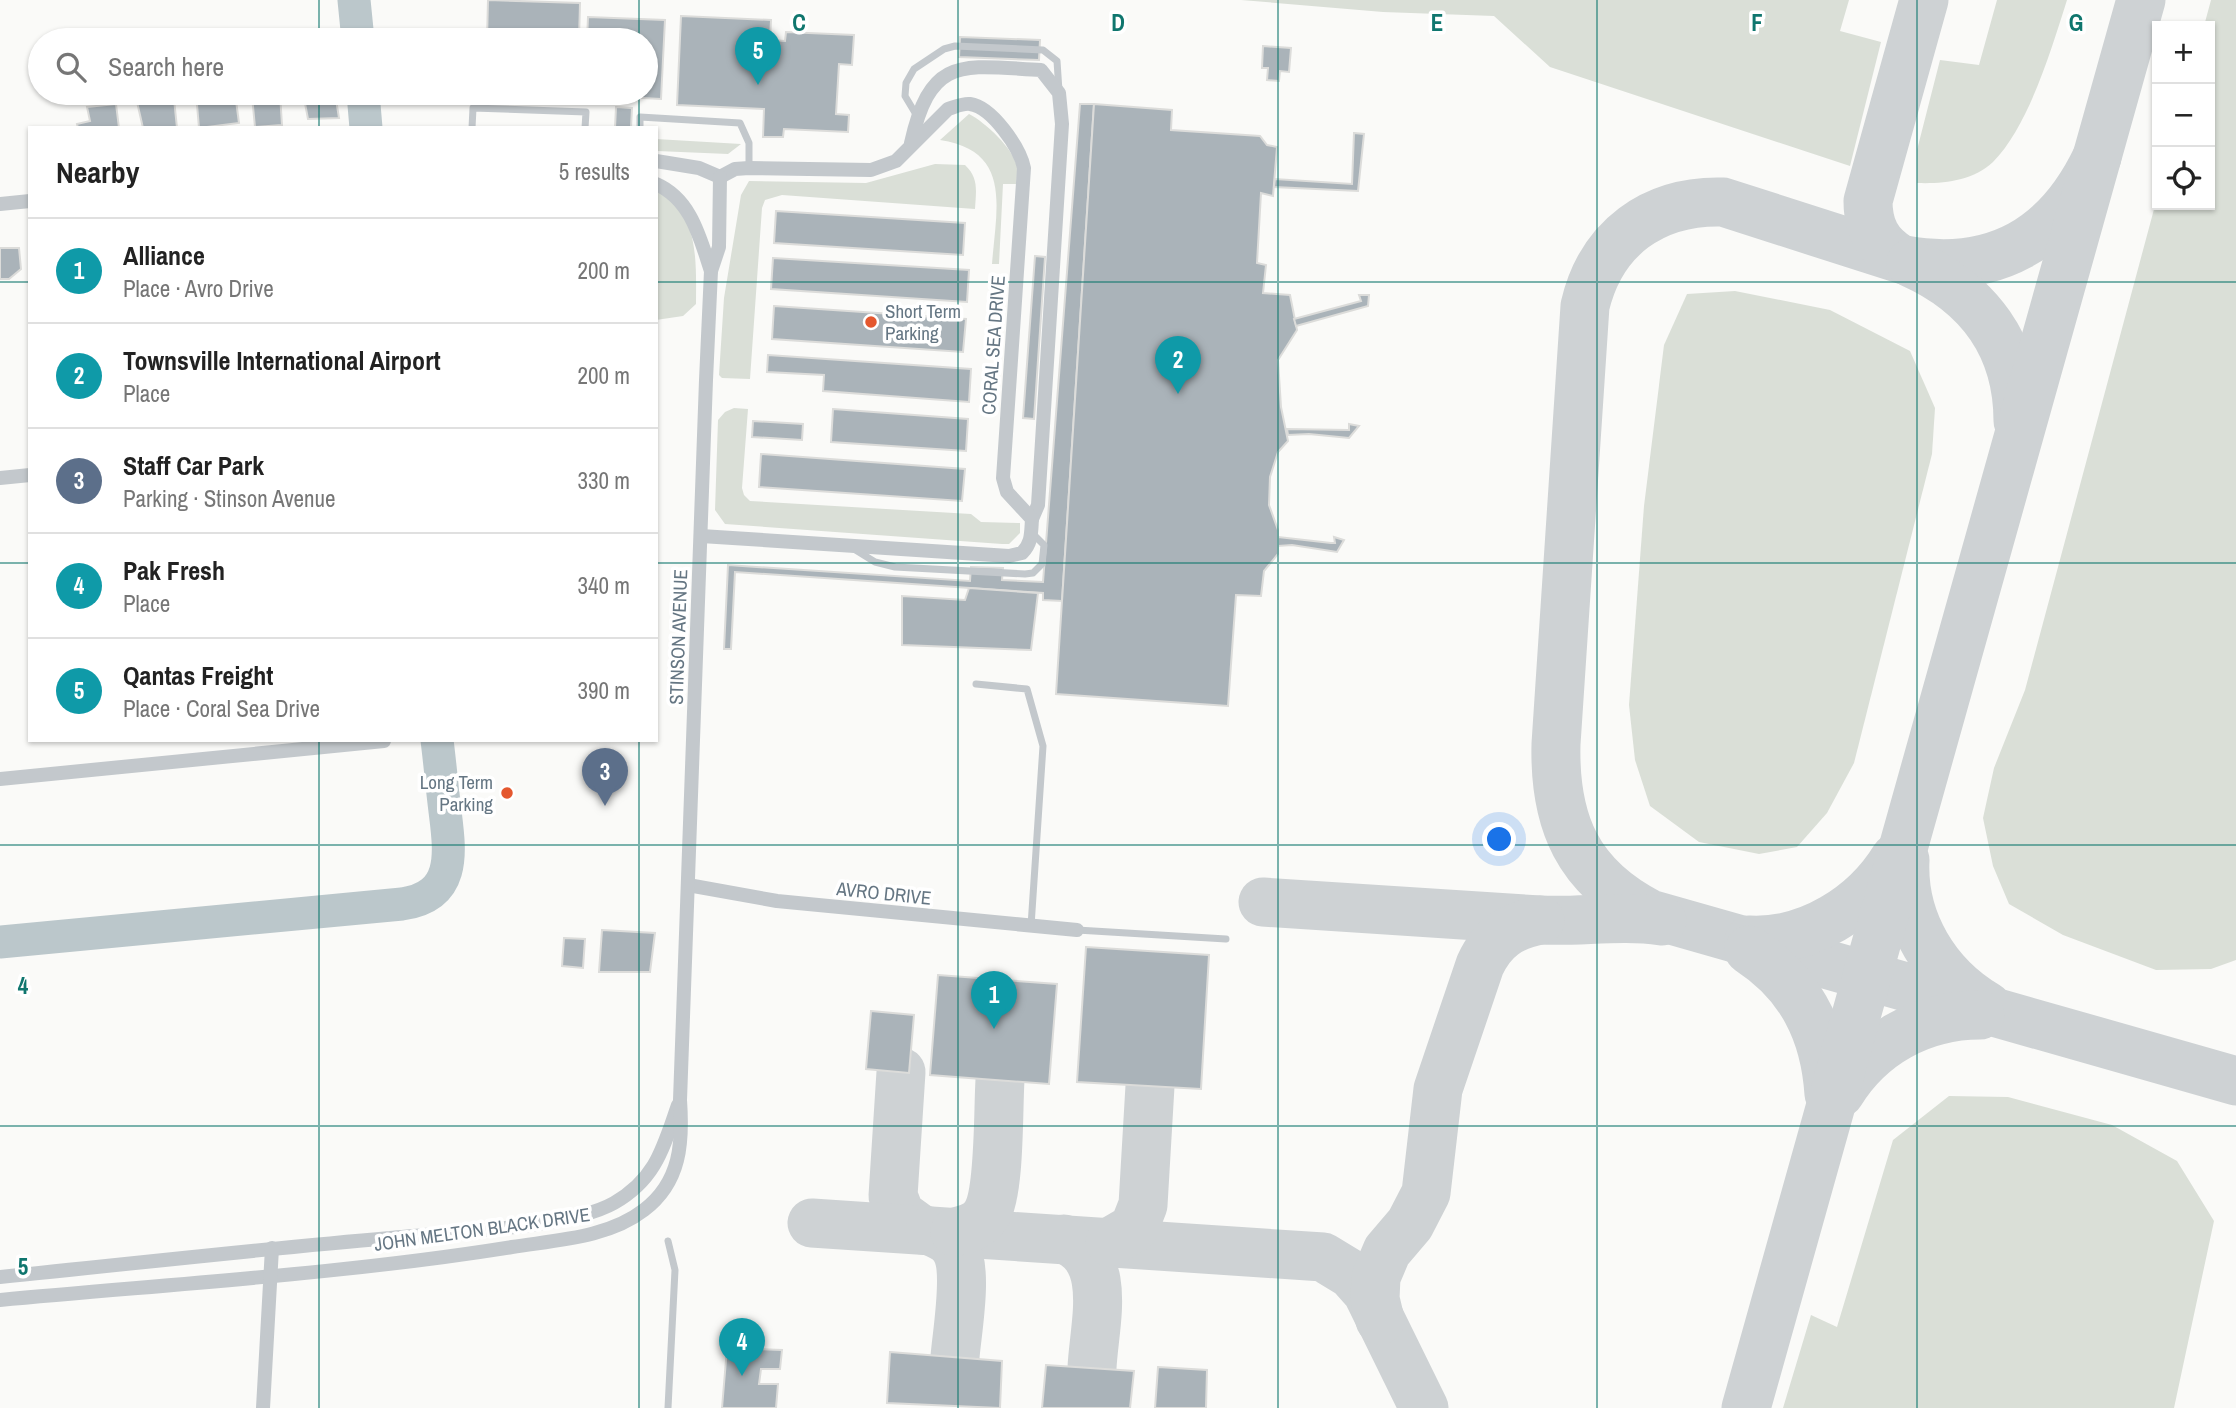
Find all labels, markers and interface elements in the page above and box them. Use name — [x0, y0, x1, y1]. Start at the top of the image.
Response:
text: C — [792, 7, 806, 38]
text: D — [1111, 7, 1125, 38]
text: E — [1431, 7, 1443, 38]
text: F — [1751, 7, 1763, 38]
text: G — [2069, 7, 2083, 38]
map controls — [2152, 21, 2215, 210]
button: + — [2152, 21, 2215, 84]
pin: 5 — [735, 27, 781, 85]
search box — [28, 28, 658, 105]
icon: search — [52, 48, 90, 86]
text: Search here — [108, 49, 224, 84]
button: − — [2152, 84, 2215, 147]
button: locate — [2152, 147, 2215, 210]
text: Nearby — [56, 152, 139, 192]
text: 5 results — [559, 156, 630, 187]
text: Alliance — [123, 238, 205, 273]
text: 1 — [74, 255, 84, 286]
text: 200 m — [578, 255, 630, 286]
text: Place · Avro Drive — [123, 273, 274, 304]
street label: CORAL SEA DRIVE — [975, 274, 1011, 416]
place label: Short Term Parking — [885, 298, 961, 346]
marker: Short Term Parking — [863, 314, 879, 330]
pin: 2 — [1155, 336, 1201, 394]
text: Townsville International Airport — [123, 343, 441, 378]
text: 2 — [74, 360, 84, 391]
text: 200 m — [578, 360, 630, 391]
text: Place — [123, 378, 170, 409]
text: Staff Car Park — [123, 448, 264, 483]
text: 3 — [74, 465, 84, 496]
text: 330 m — [578, 465, 630, 496]
text: Parking · Stinson Avenue — [123, 483, 336, 514]
text: Pak Fresh — [123, 553, 225, 588]
street label: STINSON AVENUE — [663, 569, 693, 705]
text: 4 — [74, 570, 84, 601]
text: 340 m — [578, 570, 630, 601]
text: Place — [123, 588, 170, 619]
text: Qantas Freight — [123, 658, 273, 693]
text: 5 — [74, 675, 84, 706]
text: 390 m — [578, 675, 630, 706]
text: Place · Coral Sea Drive — [123, 693, 320, 724]
pin: 3 — [582, 748, 628, 806]
place label: Long Term Parking — [420, 769, 493, 817]
marker: Long Term Parking — [499, 785, 515, 801]
your location — [1482, 822, 1516, 856]
street label: AVRO DRIVE — [834, 875, 933, 911]
text: 4 — [18, 970, 29, 1001]
pin: 1 — [971, 971, 1017, 1029]
street label: JOHN MELTON BLACK DRIVE — [372, 1201, 592, 1257]
text: 5 — [18, 1251, 28, 1282]
pin: 4 — [719, 1318, 765, 1376]

